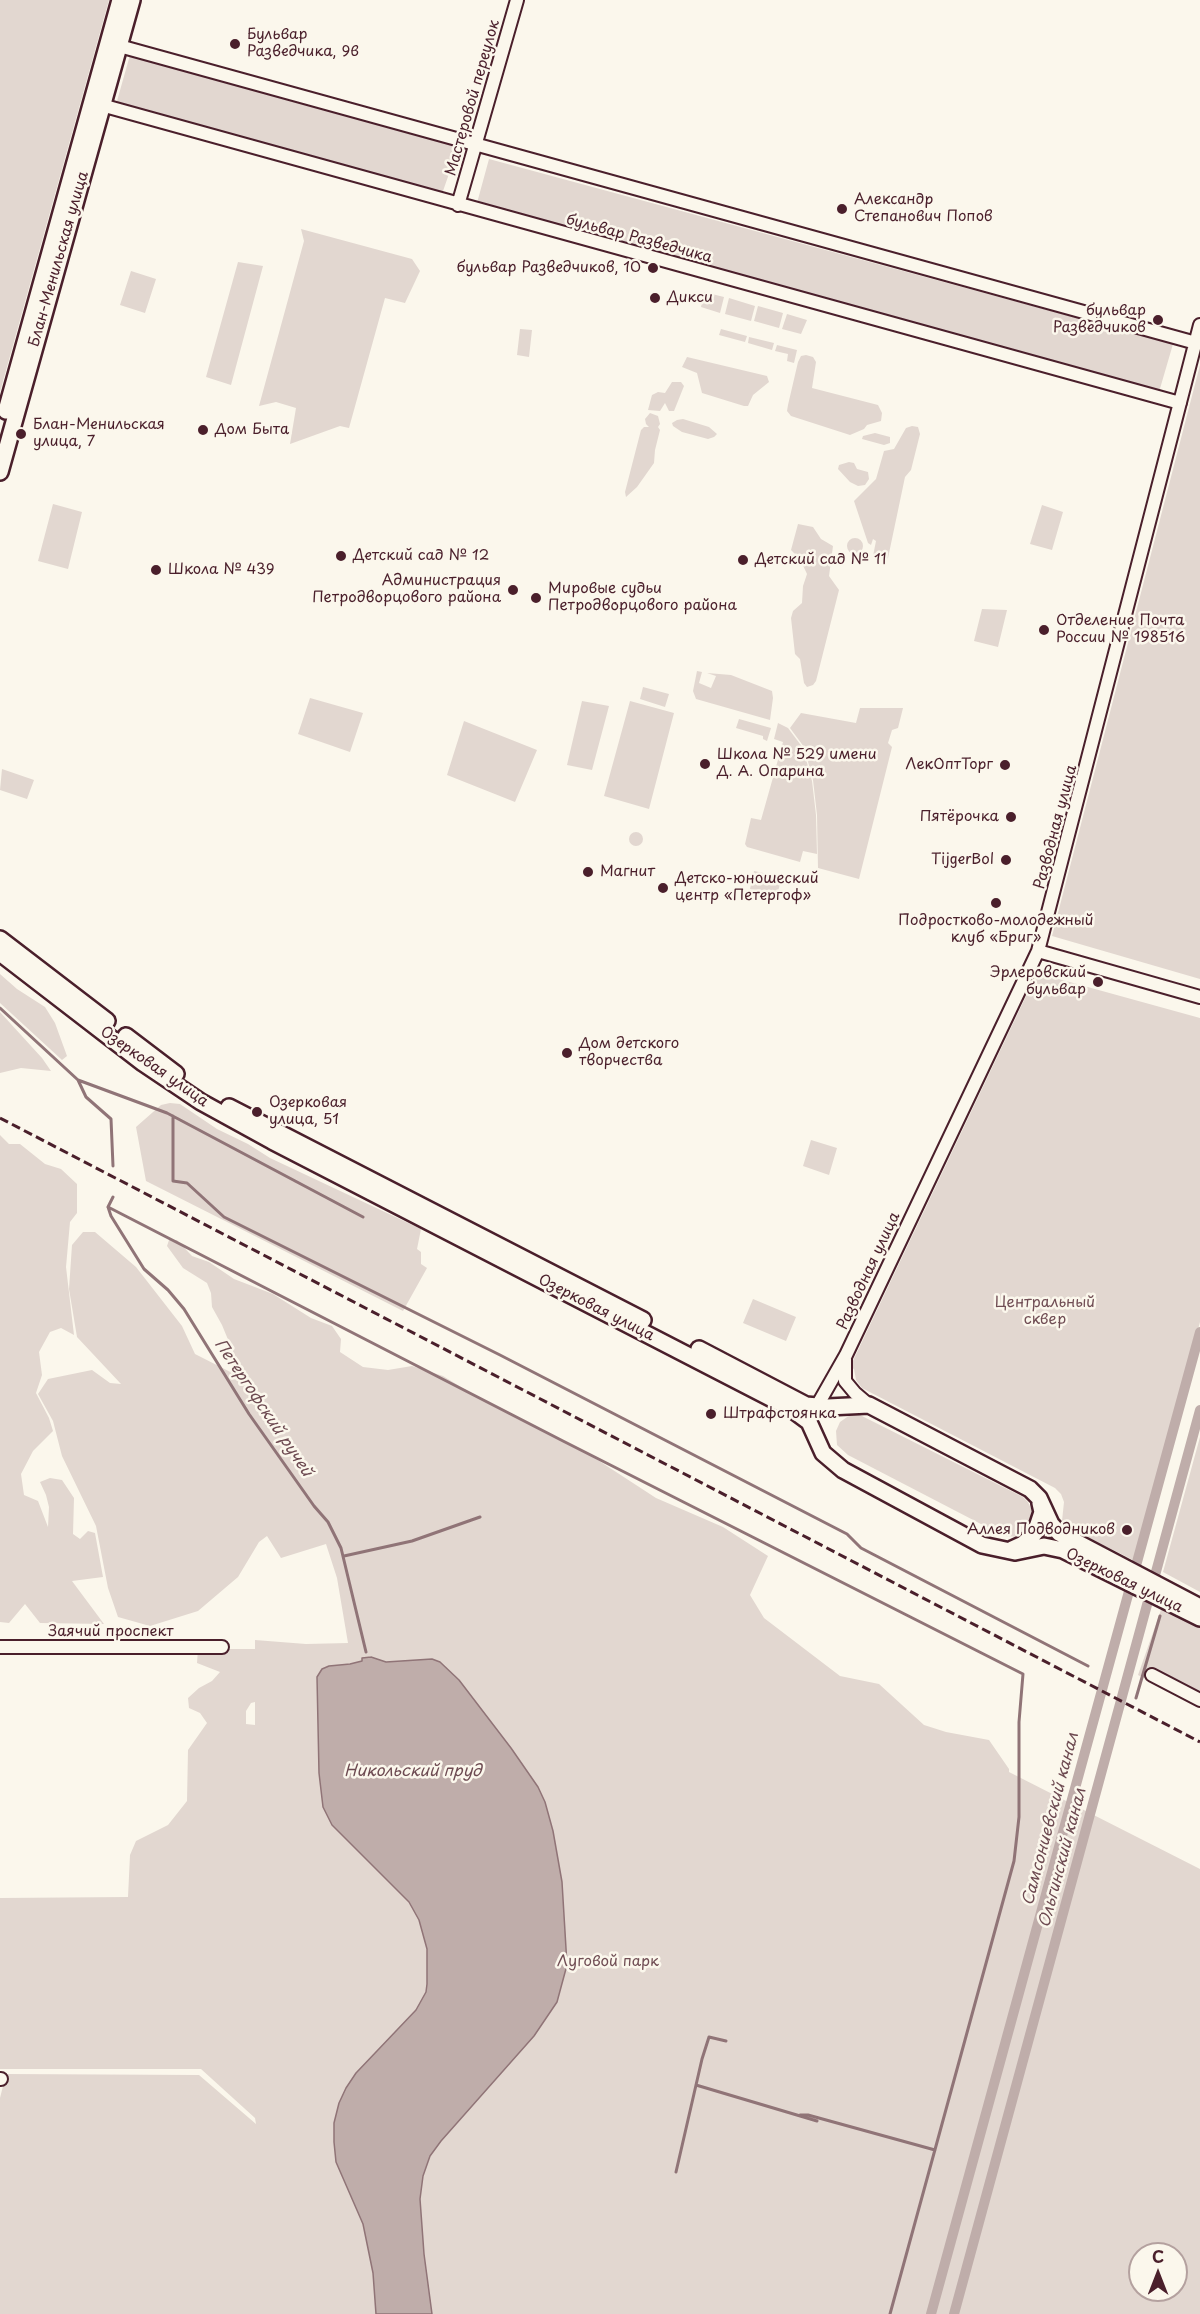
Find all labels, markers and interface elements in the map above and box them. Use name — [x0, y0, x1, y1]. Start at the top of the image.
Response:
street label: Мастеровой переулок — [442, 18, 504, 178]
place label: Бульвар Разведчика, 9в — [247, 26, 359, 61]
marker: Бульвар Разведчика, 9в — [228, 37, 242, 51]
street label: Блан-Менильская улица — [25, 169, 93, 349]
place label: Александр Степанович Попов — [854, 191, 993, 226]
marker: Александр Степанович Попов — [835, 202, 849, 216]
street label: бульвар Разведчика — [564, 211, 714, 267]
place label: бульвар Разведчиков, 10 — [456, 259, 641, 277]
marker: бульвар Разведчиков, 10 — [646, 261, 660, 275]
place label: Дикси — [667, 289, 713, 307]
marker: Дикси — [648, 291, 662, 305]
place label: бульвар Разведчиков — [1053, 302, 1146, 337]
marker: бульвар Разведчиков — [1151, 313, 1165, 327]
place label: Блан-Менильская улица, 7 — [33, 416, 165, 451]
place label: Дом Быта — [215, 421, 289, 439]
marker: Дом Быта — [196, 423, 210, 437]
marker: Блан-Менильская улица, 7 — [14, 427, 28, 441]
place label: Детский сад № 12 — [353, 547, 489, 565]
marker: Детский сад № 12 — [334, 549, 348, 563]
place label: Детский сад № 11 — [755, 551, 886, 569]
marker: Детский сад № 11 — [736, 553, 750, 567]
place label: Школа № 439 — [168, 561, 275, 579]
marker: Школа № 439 — [149, 563, 163, 577]
place label: Администрация Петродворцового района — [312, 572, 501, 607]
place label: Мировые судьи Петродворцового района — [548, 580, 737, 615]
marker: Администрация Петродворцового района — [506, 583, 520, 597]
marker: Мировые судьи Петродворцового района — [529, 591, 543, 605]
place label: Отделение Почта России № 198516 — [1056, 612, 1185, 647]
marker: Отделение Почта России № 198516 — [1037, 623, 1051, 637]
place label: Школа № 529 имени Д. А. Опарина — [717, 746, 877, 781]
place label: ЛекОптТорг — [906, 756, 993, 774]
marker: Школа № 529 имени Д. А. Опарина — [698, 757, 712, 771]
marker: ЛекОптТорг — [998, 758, 1012, 772]
street label: Разводная улица — [1031, 763, 1081, 891]
place label: Пятёрочка — [920, 808, 999, 826]
marker: Пятёрочка — [1004, 810, 1018, 824]
place label: TijgerBol — [931, 851, 994, 869]
marker: TijgerBol — [999, 853, 1013, 867]
place label: Магнит — [600, 863, 655, 881]
marker: Магнит — [581, 865, 595, 879]
place label: Детско-юношеский центр «Петергоф» — [675, 870, 819, 905]
marker: Детско-юношеский центр «Петергоф» — [656, 881, 670, 895]
marker: Подростково-молодежный клуб «Бриг» — [989, 896, 1003, 910]
place label: Подростково-молодежный клуб «Бриг» — [898, 912, 1094, 947]
place label: Эрлеровский бульвар — [990, 964, 1086, 999]
marker: Эрлеровский бульвар — [1091, 975, 1105, 989]
street label: Озерковая улица — [96, 1023, 212, 1111]
place label: Дом детского творчества — [579, 1035, 679, 1070]
marker: Дом детского творчества — [560, 1046, 574, 1060]
place label: Озерковая улица, 51 — [269, 1094, 347, 1129]
marker: Озерковая улица, 51 — [250, 1105, 264, 1119]
street label: Разводная улица — [834, 1209, 904, 1333]
street label: Озерковая улица — [535, 1271, 657, 1345]
park label: Центральный сквер — [995, 1294, 1095, 1329]
water label: Петергофский ручей — [210, 1336, 316, 1480]
place label: Штрафстоянка — [723, 1405, 836, 1423]
marker: Штрафстоянка — [704, 1407, 718, 1421]
place label: Аллея Подводников — [967, 1521, 1115, 1539]
marker: Аллея Подводников — [1120, 1523, 1134, 1537]
street label: Озерковая улица — [1063, 1545, 1185, 1617]
street label: Заячий проспект — [48, 1623, 174, 1641]
water label: Самсониевский канал — [1019, 1731, 1083, 1907]
water label: Никольский пруд — [344, 1762, 482, 1782]
water label: Ольгинский канал — [1035, 1786, 1091, 1930]
park label: Луговой парк — [557, 1953, 659, 1971]
north arrow — [1128, 2242, 1188, 2302]
text: С — [1152, 2244, 1164, 2268]

